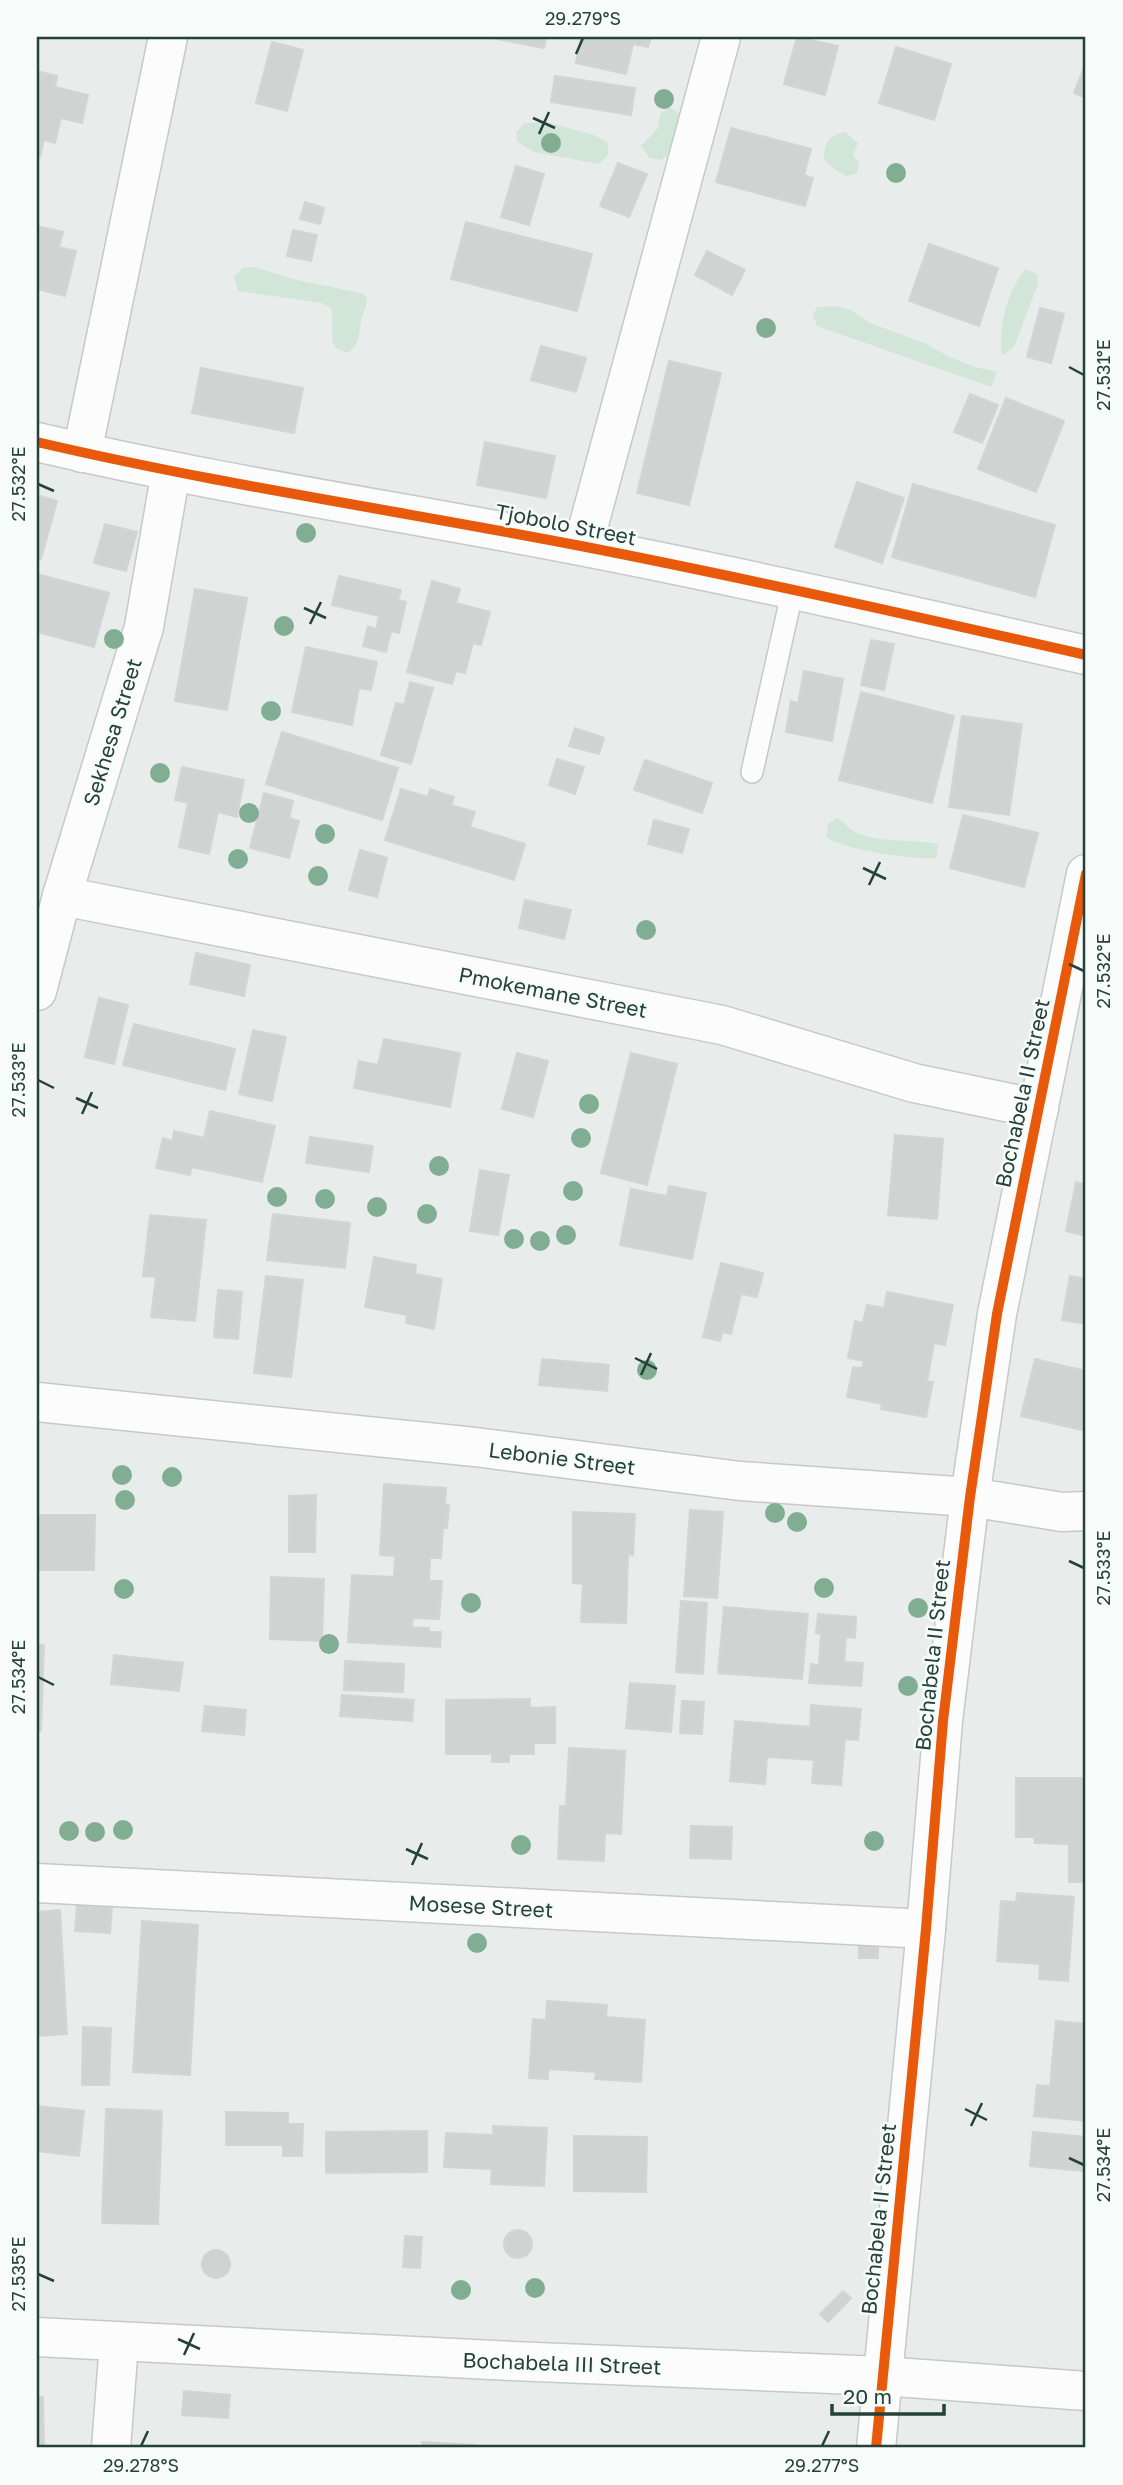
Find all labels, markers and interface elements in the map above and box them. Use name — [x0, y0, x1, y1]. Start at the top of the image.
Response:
text: 29.279°S — [545, 7, 621, 29]
text: 27.531°E — [1092, 339, 1114, 411]
text: 27.532°E — [7, 447, 29, 521]
street label: Tjobolo Street — [493, 498, 639, 550]
street label: Sekhesa Street — [77, 655, 147, 809]
text: 27.532°E — [1092, 934, 1114, 1008]
street label: Pmokemane Street — [457, 961, 649, 1023]
street label: Bochabela II Street — [989, 996, 1055, 1190]
text: 27.533°E — [7, 1043, 29, 1117]
street label: Lebonie Street — [487, 1436, 637, 1480]
text: 27.533°E — [1092, 1531, 1114, 1605]
street label: Bochabela II Street — [909, 1558, 955, 1752]
text: 27.534°E — [7, 1640, 29, 1714]
street label: Mosese Street — [408, 1889, 554, 1923]
street label: Bochabela II Street — [855, 2122, 901, 2316]
text: 27.534°E — [1092, 2128, 1114, 2202]
text: 27.535°E — [7, 2237, 29, 2311]
street label: Bochabela III Street — [462, 2347, 662, 2379]
scale bar — [832, 2373, 944, 2417]
text: 20 m — [843, 2383, 892, 2409]
text: 29.278°S — [103, 2454, 179, 2476]
text: 29.277°S — [785, 2454, 859, 2476]

